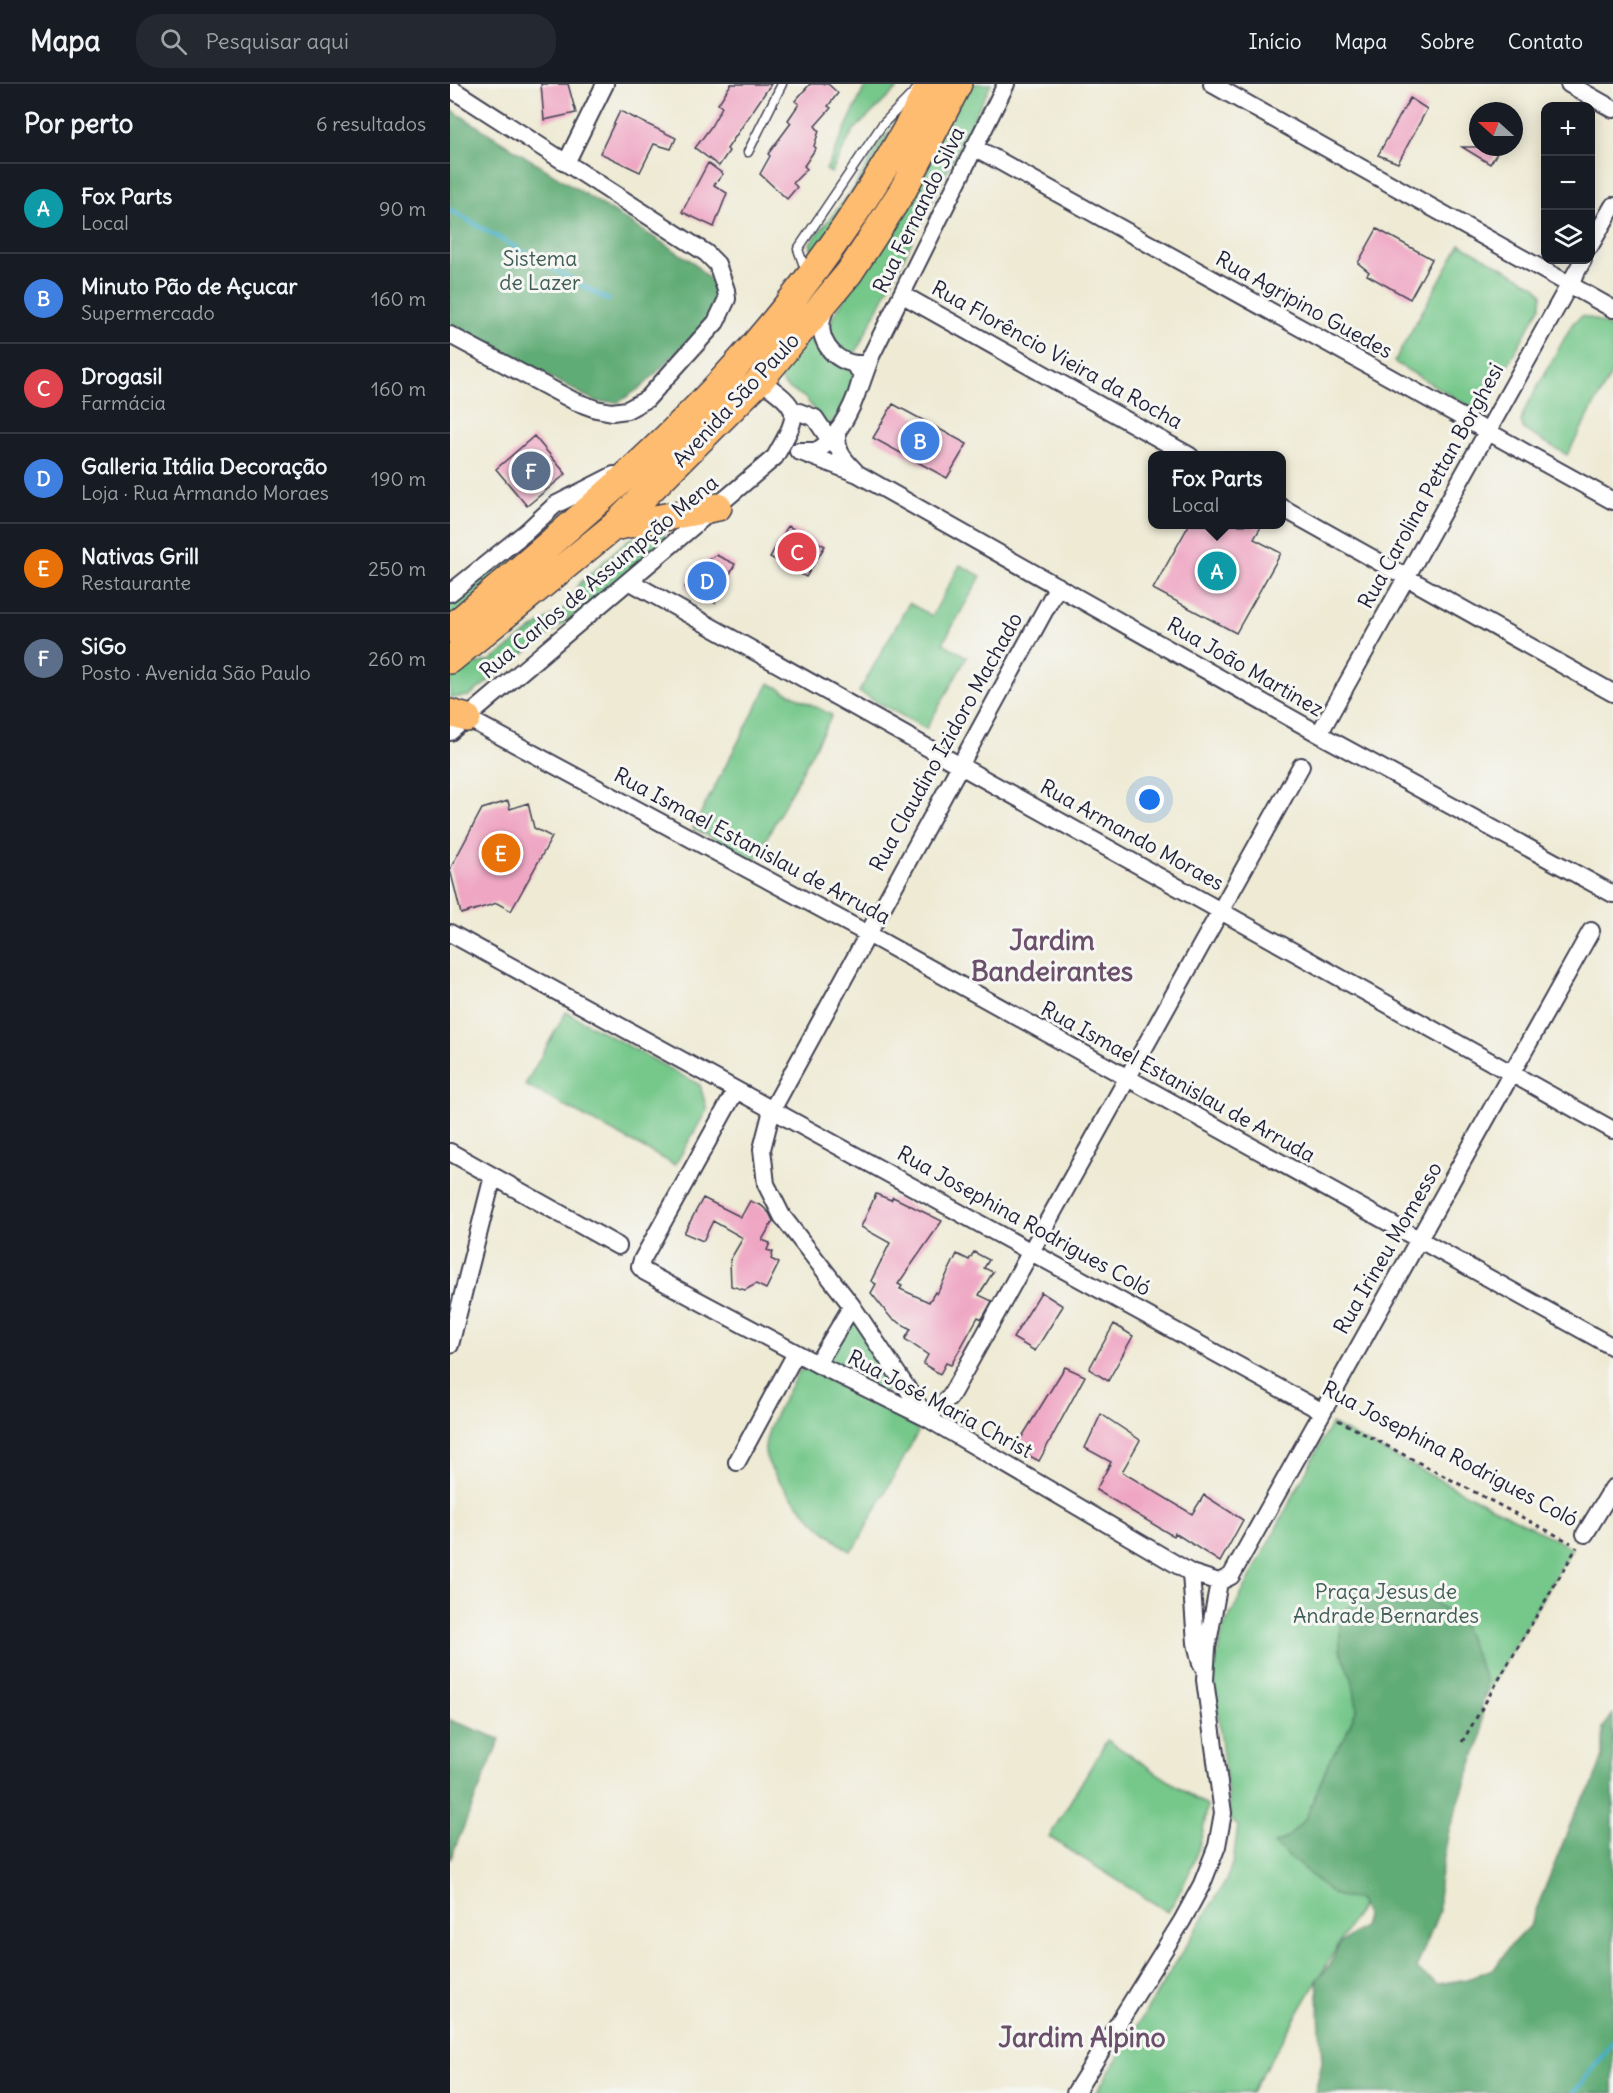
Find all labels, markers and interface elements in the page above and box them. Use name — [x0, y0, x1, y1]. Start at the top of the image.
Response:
search box — [136, 14, 556, 68]
text: Mapa — [30, 23, 100, 59]
icon: search — [157, 25, 190, 58]
text: Pesquisar aqui — [205, 27, 349, 55]
text: Início — [1248, 28, 1302, 55]
text: Mapa — [1335, 28, 1387, 55]
text: Sobre — [1420, 28, 1475, 55]
text: Contato — [1508, 28, 1583, 55]
north arrow — [1469, 102, 1523, 156]
map controls — [1541, 102, 1595, 264]
button: + — [1541, 102, 1595, 156]
text: Por perto — [24, 107, 133, 140]
text: 6 resultados — [316, 111, 426, 136]
street label: Rua Fernando Silva — [867, 122, 970, 297]
button: − — [1541, 156, 1595, 210]
text: Fox Parts — [81, 182, 172, 210]
text: A — [37, 196, 50, 221]
text: 90 m — [379, 196, 426, 221]
text: Local — [81, 210, 129, 235]
button: layers — [1541, 210, 1595, 264]
park label: Sistema de Lazer — [499, 245, 581, 296]
street label: Rua Agripino Guedes — [1211, 245, 1397, 364]
text: Minuto Pão de Açucar — [81, 272, 297, 300]
street label: Rua Florêncio Vieira da Rocha — [927, 274, 1187, 435]
text: B — [37, 286, 50, 311]
text: 160 m — [371, 286, 426, 311]
text: Supermercado — [81, 300, 215, 325]
street label: Avenida São Paulo — [666, 327, 805, 473]
street label: Rua Carolina Pettan Borghesi — [1352, 358, 1509, 613]
text: Drogasil — [81, 362, 162, 390]
text: C — [37, 376, 50, 401]
text: 160 m — [371, 376, 426, 401]
text: Farmácia — [81, 390, 166, 415]
pin: B — [900, 418, 940, 464]
pin: F — [512, 448, 550, 494]
popup — [1148, 451, 1286, 529]
text: Galleria Itália Decoração — [81, 452, 327, 480]
text: Fox Parts — [1171, 464, 1263, 492]
text: D — [36, 466, 51, 491]
text: 190 m — [371, 466, 426, 491]
street label: Rua Carlos de Assumpção Mena — [474, 469, 723, 684]
text: Loja · Rua Armando Moraes — [81, 480, 329, 505]
text: Local — [1171, 492, 1219, 517]
pin: C — [778, 530, 816, 574]
text: Nativas Grill — [81, 542, 199, 570]
pin: A — [1198, 548, 1236, 594]
text: E — [38, 556, 49, 581]
text: 250 m — [368, 556, 426, 581]
pin: D — [688, 558, 726, 604]
text: Restaurante — [81, 570, 191, 595]
street label: Rua Claudino Izidoro Machado — [863, 608, 1028, 876]
street label: Rua João Martinez — [1162, 611, 1328, 722]
text: SiGo — [81, 632, 126, 660]
text: F — [38, 646, 49, 671]
text: 260 m — [368, 646, 426, 671]
text: Posto · Avenida São Paulo — [81, 660, 311, 685]
street label: Rua Ismael Estanislau de Arruda — [609, 761, 895, 930]
street label: Rua Armando Moraes — [1036, 773, 1229, 896]
your location — [1135, 785, 1164, 814]
pin: E — [482, 830, 520, 876]
district label: Jardim Bandeirantes — [971, 923, 1133, 988]
street label: Rua Ismael Estanislau de Arruda — [1036, 995, 1320, 1168]
street label: Rua Josephina Rodrigues Coló — [893, 1139, 1156, 1302]
street label: Rua Irineu Momesso — [1327, 1157, 1448, 1339]
street label: Rua José Maria Christ — [843, 1343, 1037, 1464]
street label: Rua Josephina Rodrigues Coló — [1318, 1375, 1583, 1533]
park label: Praça Jesus de Andrade Bernardes — [1293, 1578, 1479, 1629]
district label: Jardim Alpino — [998, 2020, 1166, 2054]

